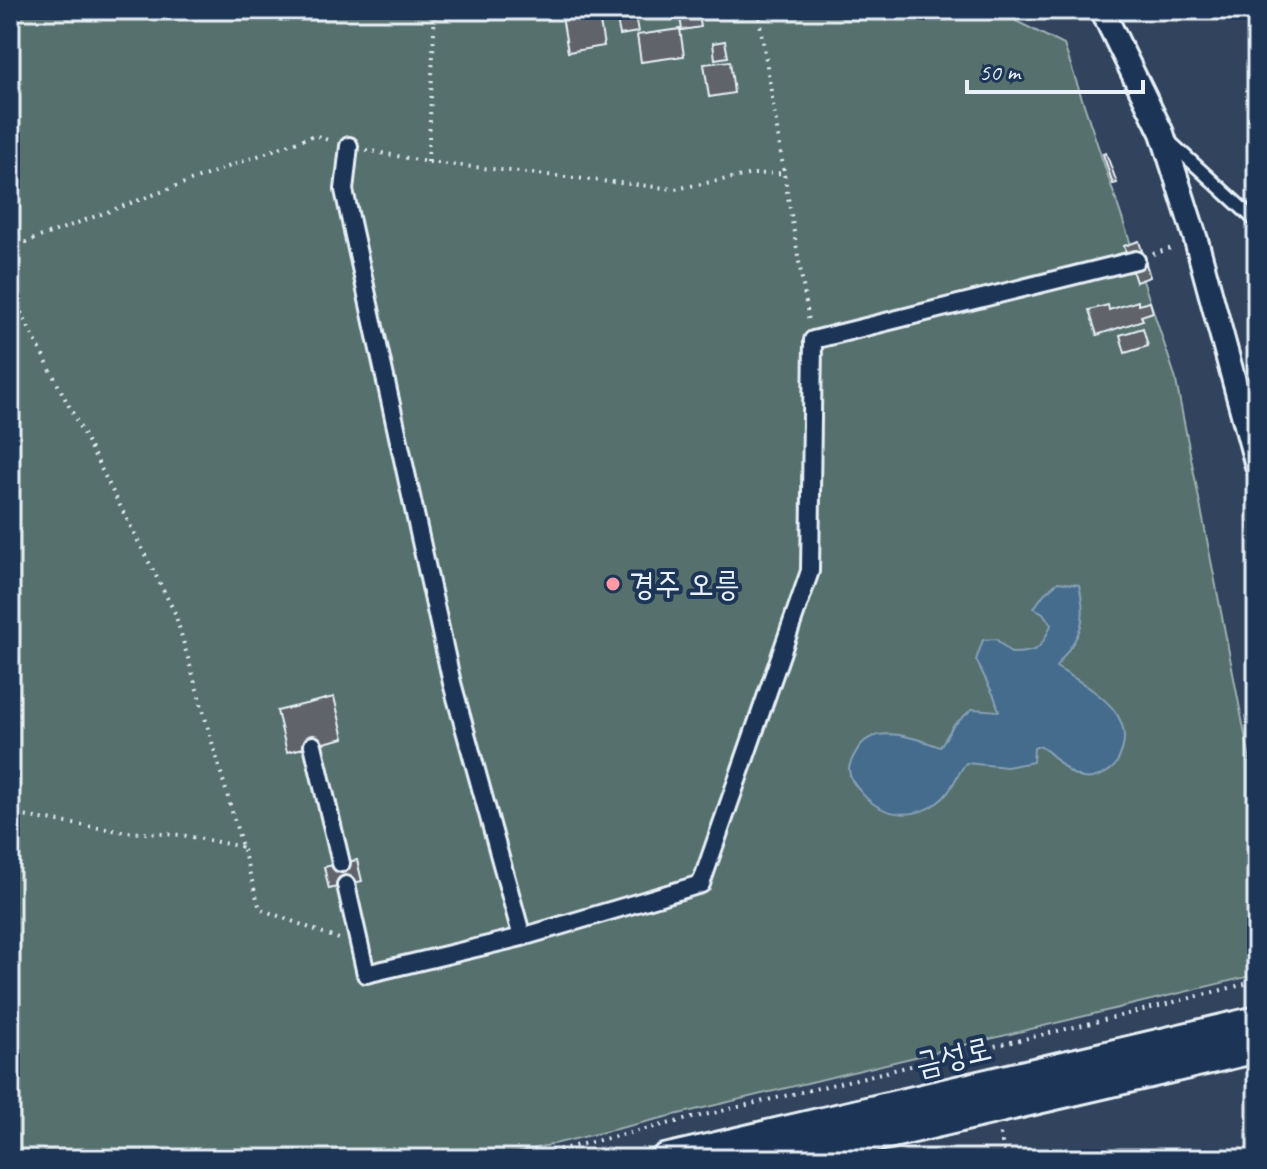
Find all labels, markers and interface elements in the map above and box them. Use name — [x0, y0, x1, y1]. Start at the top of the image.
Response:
scale bar — [967, 44, 1143, 94]
text: 50 m — [979, 57, 1022, 87]
place label: 경주 오릉 — [629, 564, 740, 605]
marker: 경주 오릉 — [604, 575, 622, 593]
street label: 금성로 — [911, 1027, 995, 1085]

